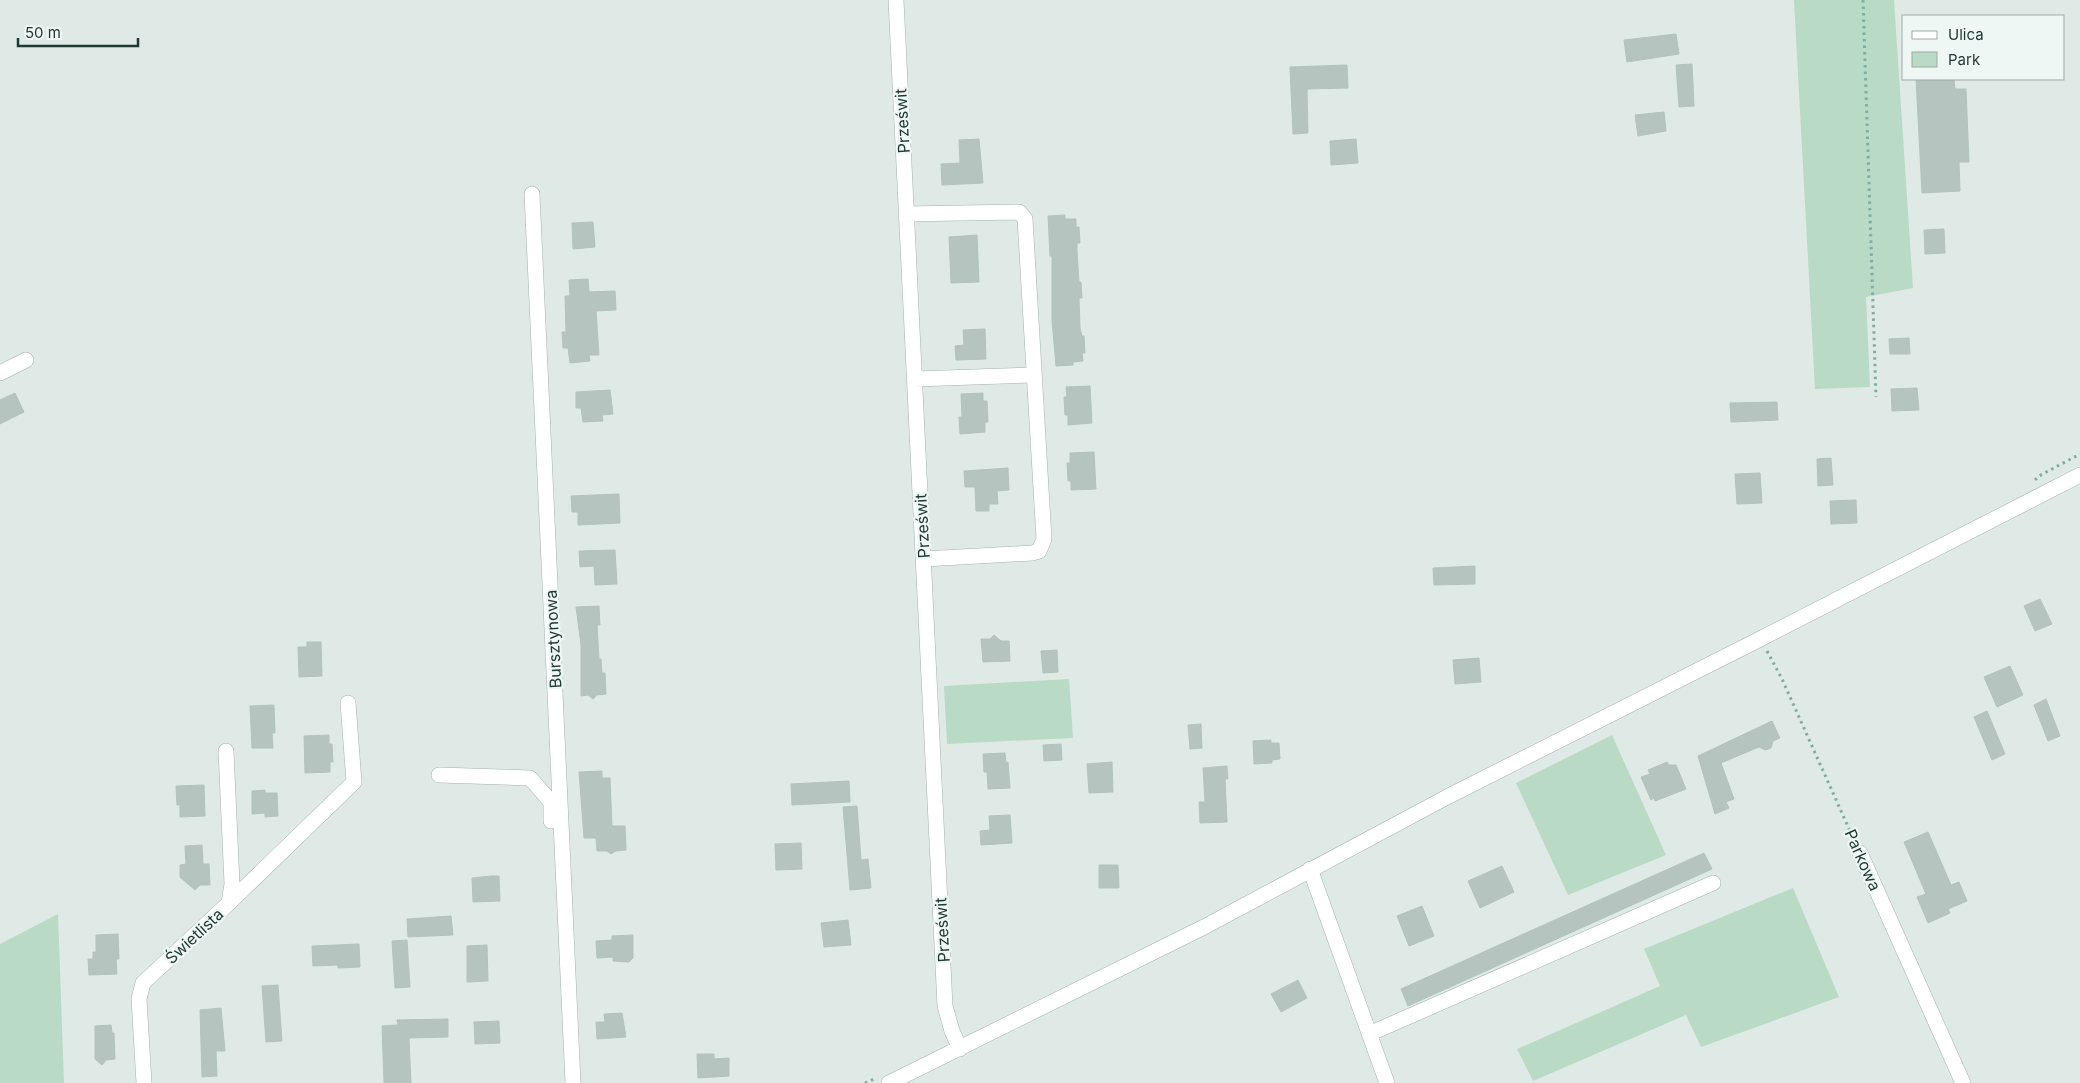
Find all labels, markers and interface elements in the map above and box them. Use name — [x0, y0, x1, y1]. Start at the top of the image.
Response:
scale bar — [18, 15, 138, 47]
legend — [1902, 15, 2065, 80]
text: 50 m — [25, 23, 61, 42]
text: Ulica — [1948, 25, 1984, 44]
text: Park — [1948, 50, 1981, 69]
street label: Prześwit — [890, 88, 914, 154]
street label: Prześwit — [910, 493, 934, 559]
street label: Bursztynowa — [540, 589, 566, 689]
street label: Parkowa — [1841, 826, 1885, 894]
street label: Prześwit — [930, 897, 954, 963]
street label: Świetlista — [161, 904, 227, 968]

